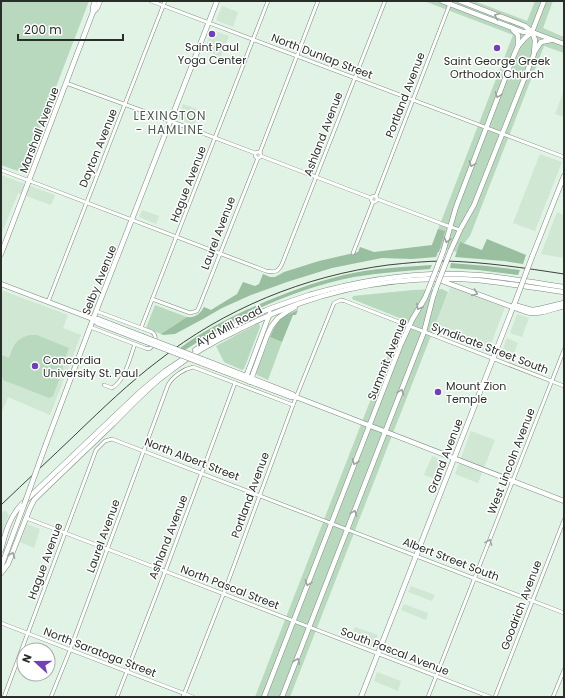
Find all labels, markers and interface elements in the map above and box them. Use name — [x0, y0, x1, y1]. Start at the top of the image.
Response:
one-way arrow — [494, 12, 501, 20]
scale bar — [18, 16, 123, 42]
text: 200 m — [24, 21, 62, 38]
marker: Saint Paul Yoga Center — [207, 29, 217, 39]
street label: North Dunlap Street — [269, 29, 375, 83]
place label: Saint Paul Yoga Center — [178, 39, 246, 68]
marker: Saint George Greek Orthodox Church — [492, 43, 502, 53]
street label: Portland Avenue — [381, 50, 429, 140]
place label: Saint George Greek Orthodox Church — [444, 53, 550, 82]
street label: Marshall Avenue — [15, 85, 63, 175]
street label: Ashland Avenue — [300, 89, 346, 178]
one-way arrow — [495, 92, 503, 99]
street label: Dayton Avenue — [75, 106, 121, 190]
district label: LEXINGTON - HAMLINE — [134, 107, 206, 138]
street label: Hague Avenue — [166, 143, 210, 224]
one-way arrow — [469, 160, 477, 167]
street label: Laurel Avenue — [197, 194, 239, 272]
one-way arrow — [443, 236, 452, 243]
street label: Selby Avenue — [78, 243, 120, 317]
one-way arrow — [471, 289, 478, 297]
street label: Ayd Mill Road — [193, 302, 265, 350]
one-way arrow — [417, 303, 424, 310]
street label: Summit Avenue — [363, 315, 411, 402]
street label: Syndicate Street South — [429, 318, 551, 378]
place label: Concordia University St. Paul — [43, 352, 138, 381]
marker: Concordia University St. Paul — [30, 361, 40, 371]
place label: Mount Zion Temple — [446, 378, 506, 407]
marker: Mount Zion Temple — [433, 387, 443, 397]
one-way arrow — [396, 389, 404, 397]
street label: West Lincoln Avenue — [483, 405, 539, 516]
street label: Grand Avenue — [423, 416, 467, 496]
street label: North Albert Street — [142, 434, 242, 484]
street label: Portland Avenue — [227, 450, 273, 540]
one-way arrow — [352, 458, 360, 465]
street label: Ashland Avenue — [145, 492, 191, 581]
street label: Laurel Avenue — [82, 497, 124, 575]
one-way arrow — [349, 510, 357, 517]
street label: Hague Avenue — [24, 520, 66, 602]
street label: Albert Street South — [400, 533, 502, 585]
one-way arrow — [484, 538, 492, 546]
one-way arrow — [7, 551, 15, 558]
street label: Goodrich Avenue — [497, 558, 546, 652]
street label: North Pascal Street — [178, 561, 282, 613]
one-way arrow — [305, 579, 313, 587]
street label: North Saratoga Street — [41, 623, 159, 681]
street label: South Pascal Avenue — [338, 623, 452, 679]
north arrow — [16, 642, 56, 682]
text: N — [18, 652, 36, 665]
one-way arrow — [292, 657, 300, 664]

